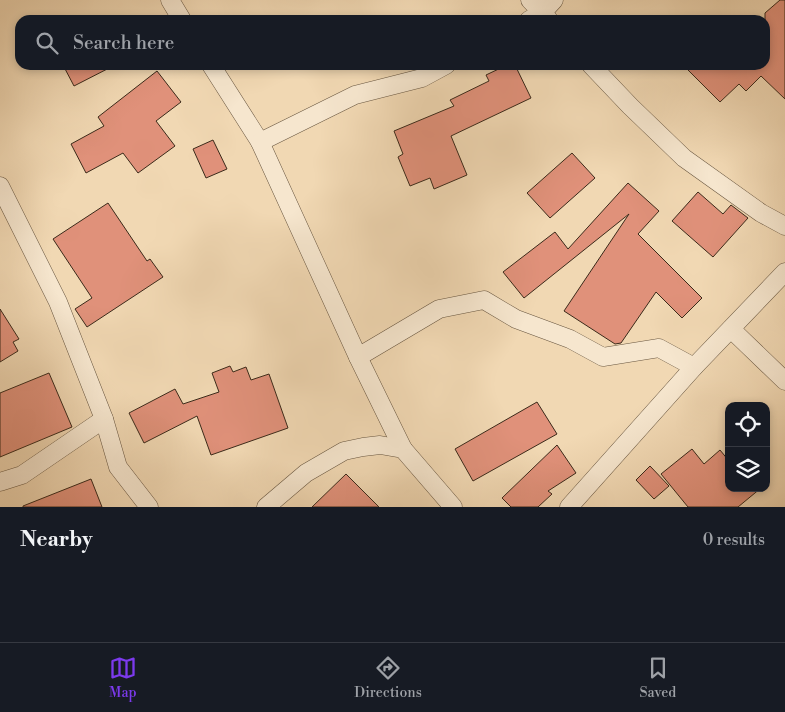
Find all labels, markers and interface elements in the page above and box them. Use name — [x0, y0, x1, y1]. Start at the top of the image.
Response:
search box — [15, 15, 770, 70]
icon: search — [33, 29, 61, 57]
text: Search here — [73, 31, 174, 55]
map controls — [725, 402, 770, 492]
button: locate — [725, 402, 770, 447]
button: layers — [725, 447, 770, 492]
text: Nearby — [20, 527, 93, 553]
text: 0 results — [703, 530, 765, 550]
tab: Map — [109, 654, 137, 702]
tab: Directions — [354, 654, 422, 702]
tab: Saved — [639, 654, 676, 702]

